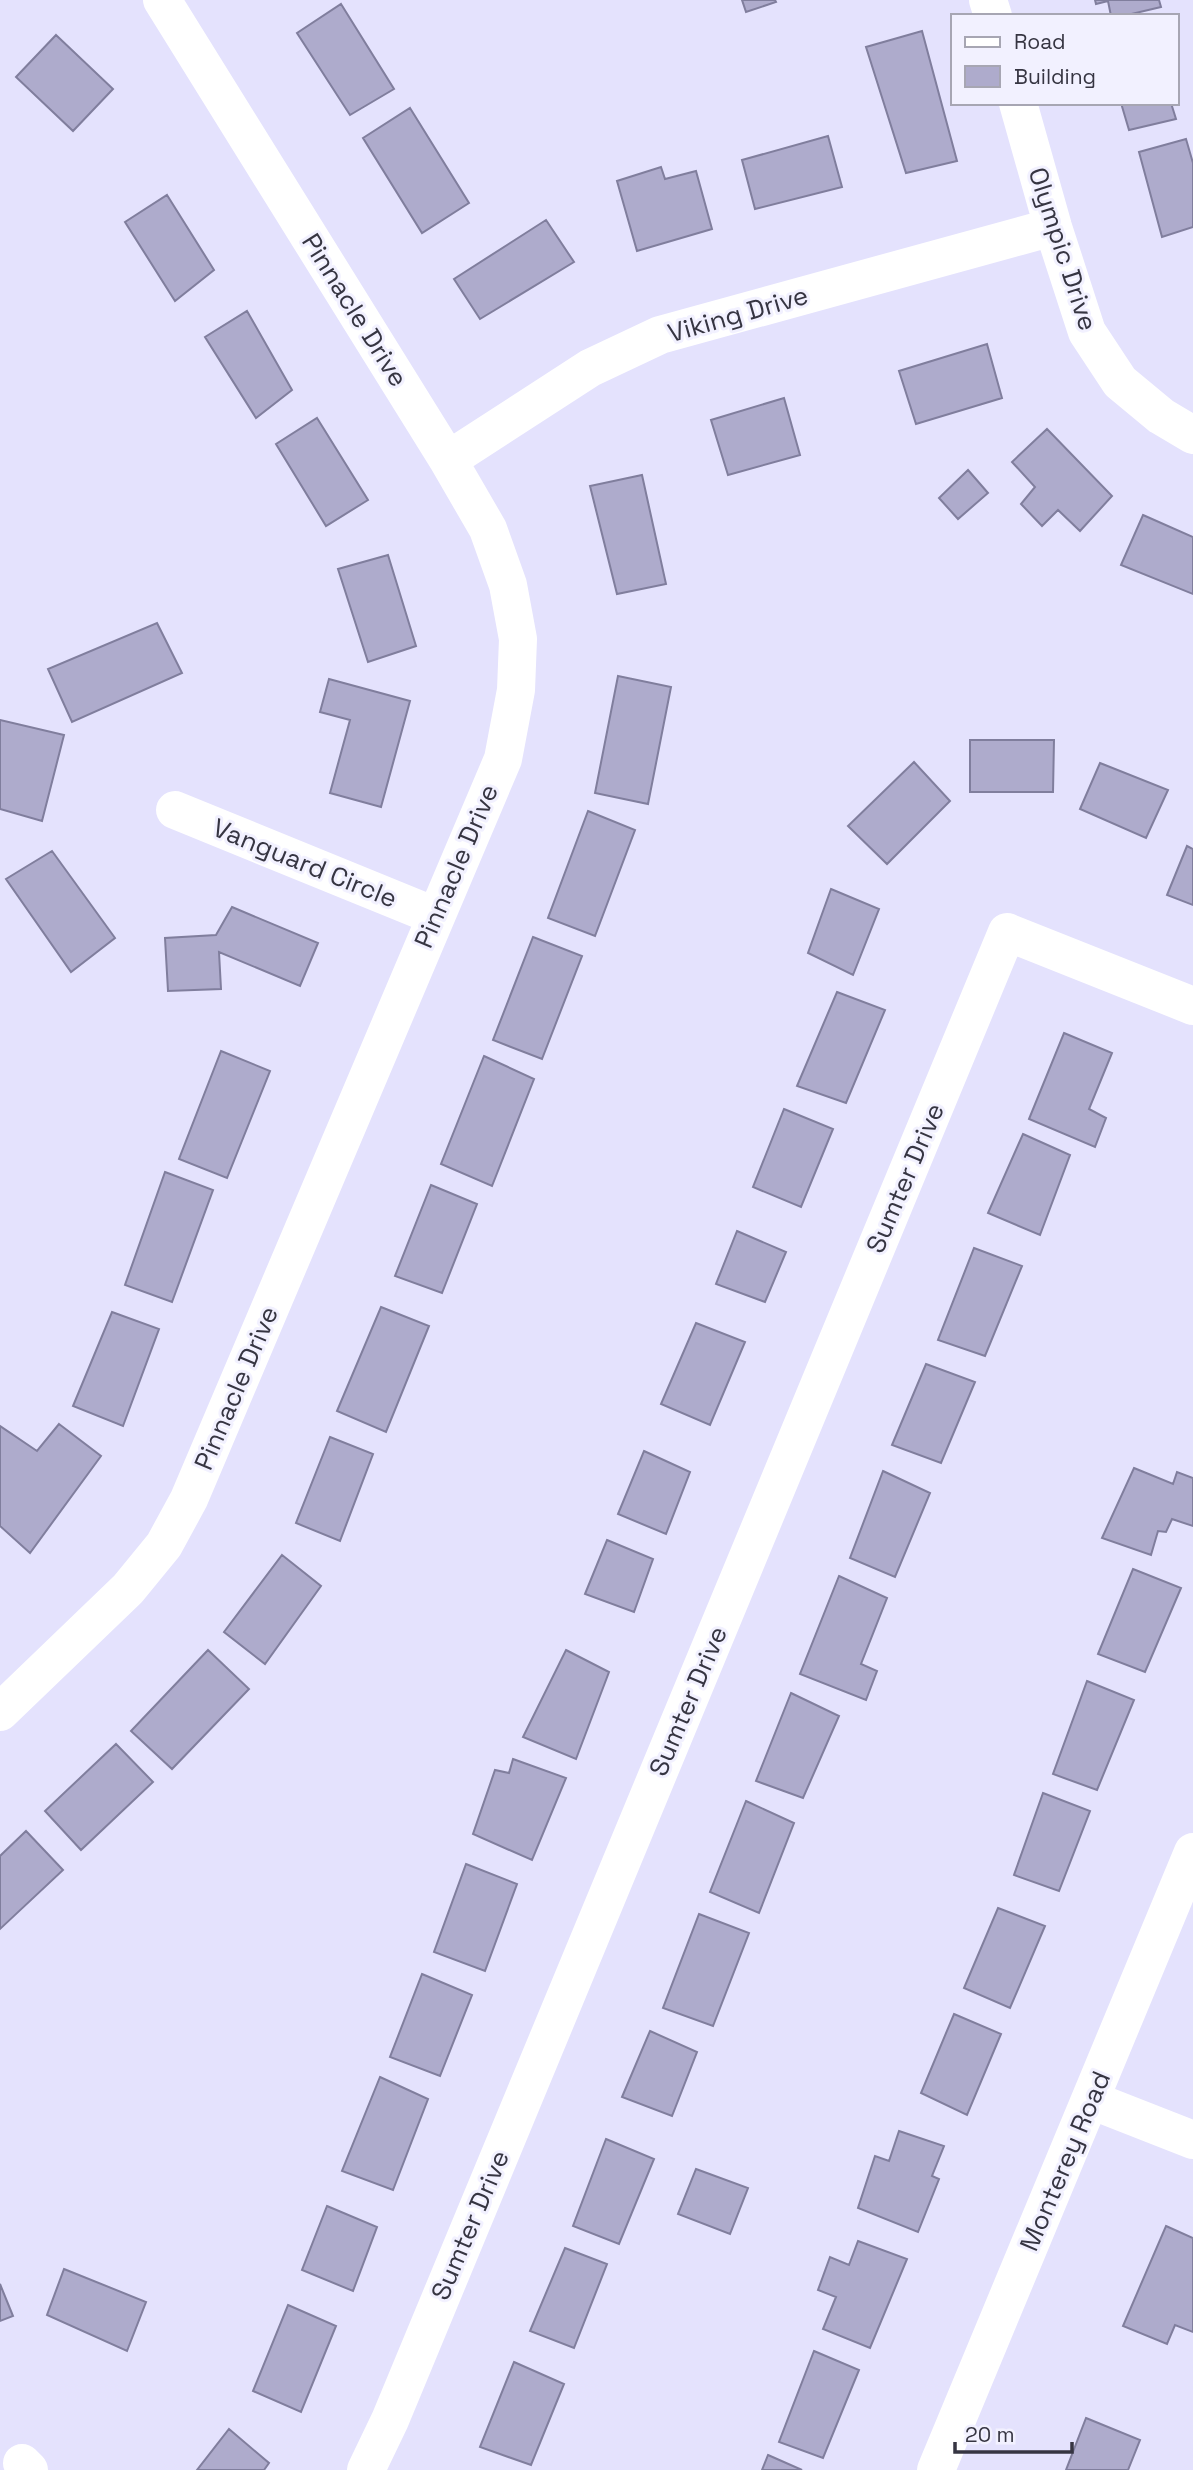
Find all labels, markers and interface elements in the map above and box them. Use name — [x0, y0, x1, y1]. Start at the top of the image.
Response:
legend — [951, 14, 1179, 105]
text: Road — [1014, 28, 1066, 55]
text: Building — [1014, 63, 1096, 90]
street label: Olympic Drive — [1021, 163, 1105, 335]
street label: Pinnacle Drive — [294, 227, 416, 393]
street label: Viking Drive — [664, 278, 812, 350]
street label: Pinnacle Drive — [406, 779, 506, 953]
street label: Vanguard Circle — [208, 811, 402, 915]
street label: Sumter Drive — [858, 1098, 952, 1258]
street label: Pinnacle Drive — [186, 1301, 286, 1475]
street label: Sumter Drive — [641, 1621, 735, 1781]
street label: Monterey Road — [1012, 2066, 1118, 2256]
street label: Sumter Drive — [423, 2145, 517, 2305]
scale bar — [955, 2410, 1072, 2454]
text: 20 m — [965, 2421, 1015, 2448]

